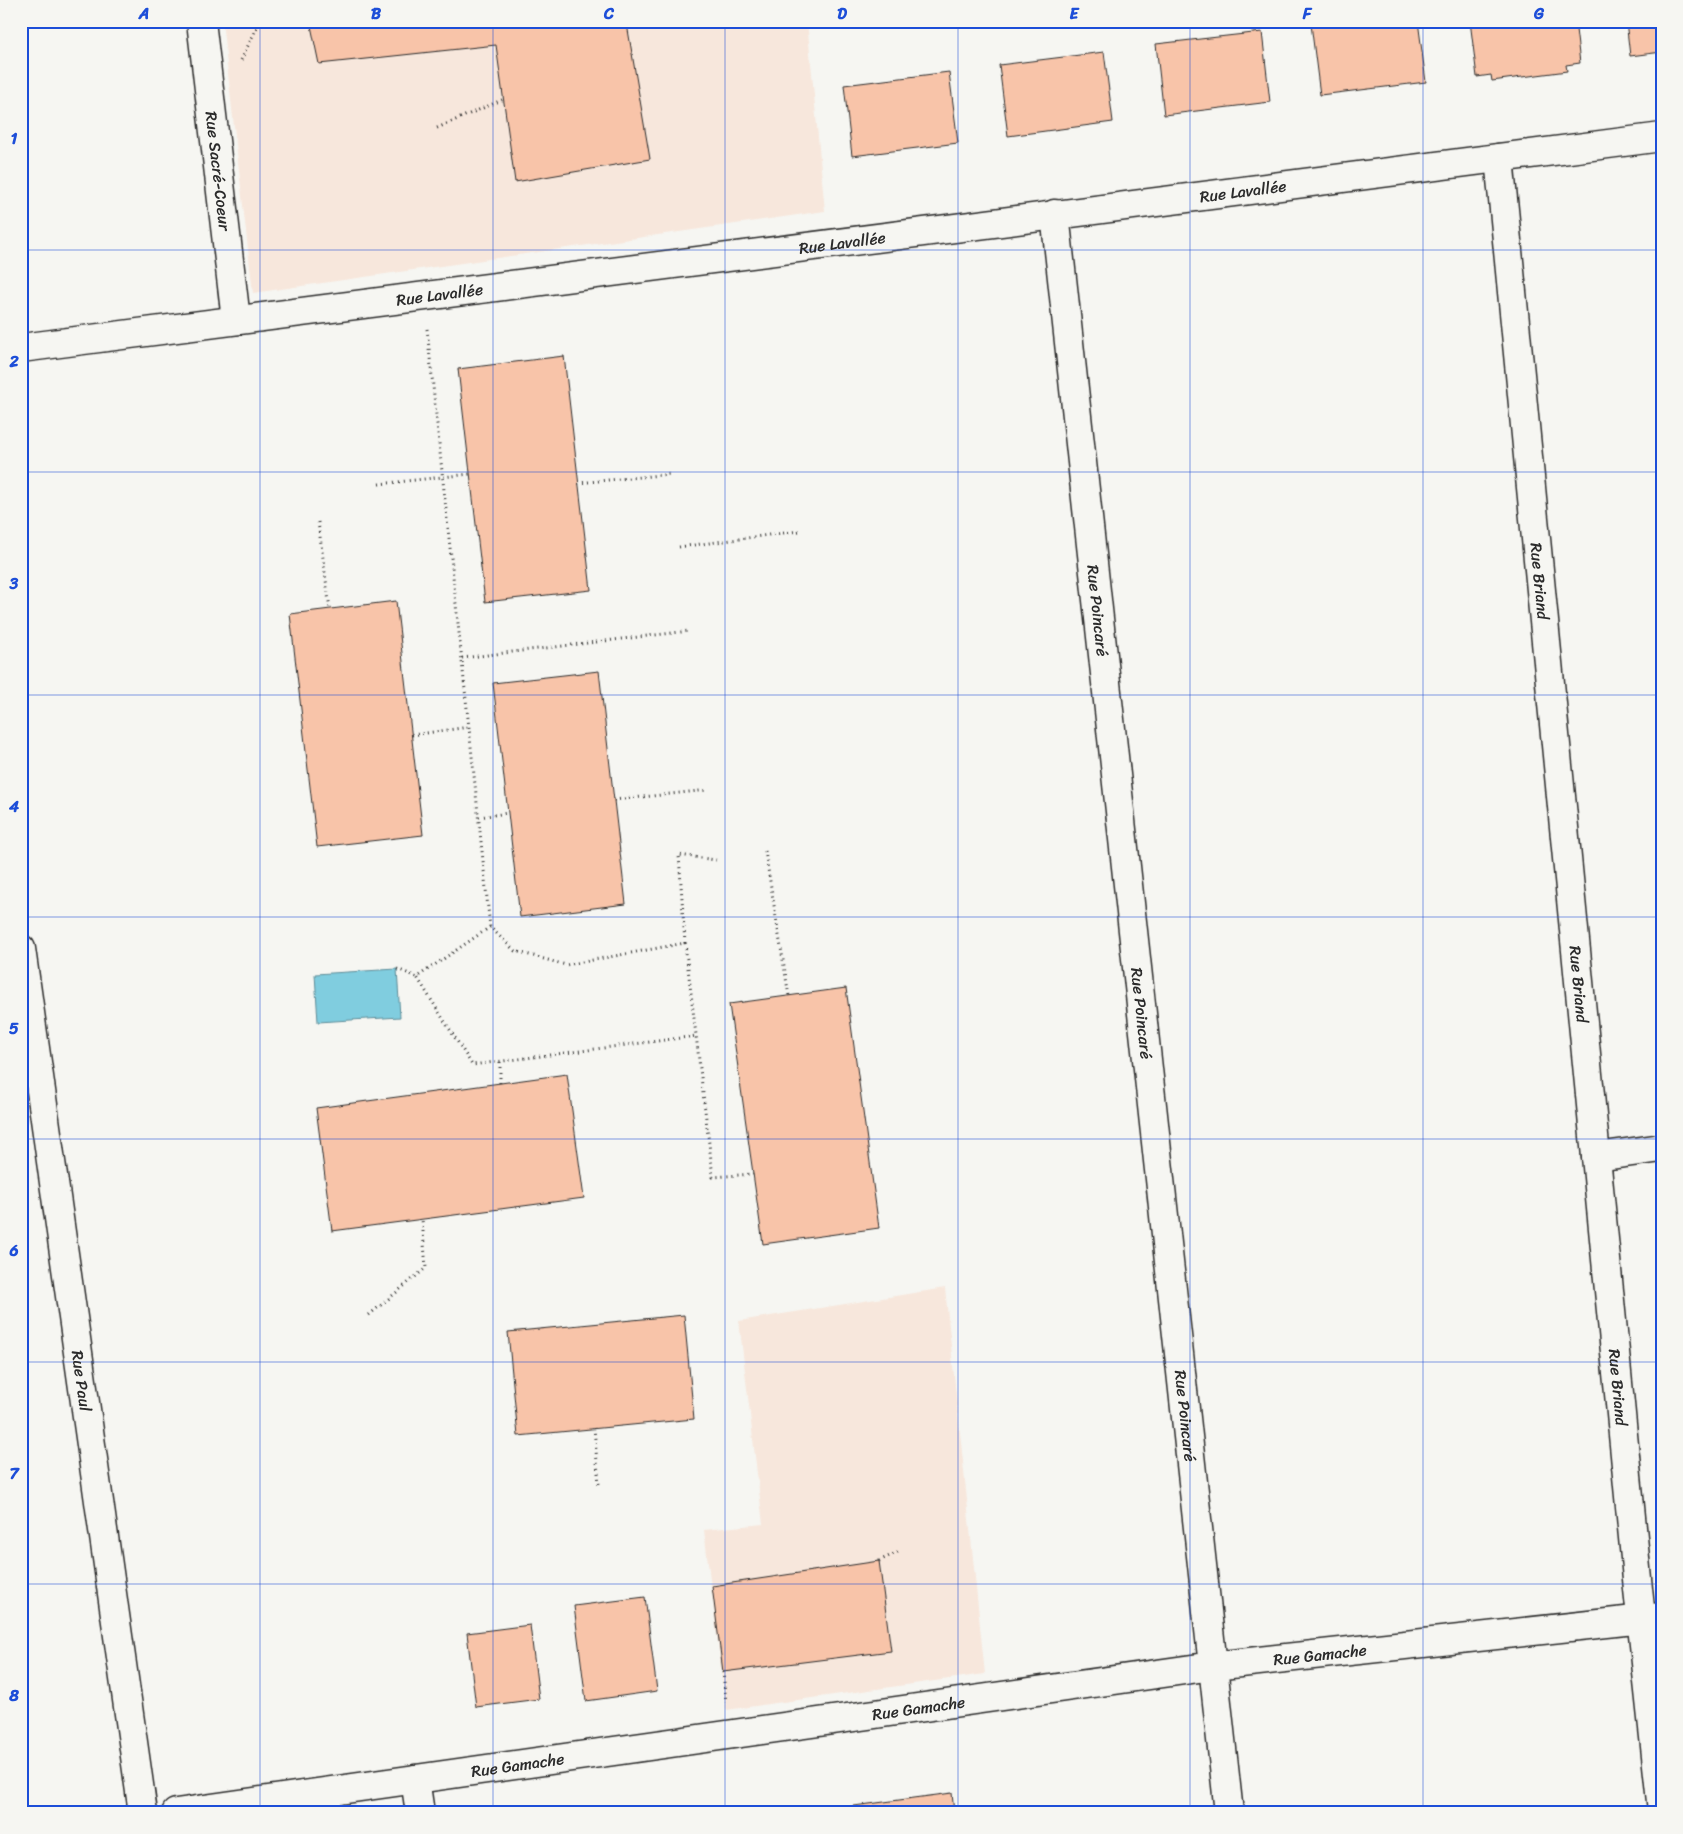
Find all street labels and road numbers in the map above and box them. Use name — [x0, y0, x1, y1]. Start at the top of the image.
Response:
street label: Rue Sacré-Coeur — [197, 110, 240, 234]
street label: Rue Lavallée — [1198, 171, 1288, 211]
street label: Rue Lavallée — [797, 223, 887, 263]
street label: Rue Lavallée — [395, 275, 485, 315]
street label: Rue Briand — [1521, 541, 1558, 622]
street label: Rue Poincaré — [1078, 563, 1117, 658]
street label: Rue Briand — [1561, 944, 1597, 1025]
street label: Rue Poincaré — [1122, 966, 1161, 1061]
street label: Rue Paul — [63, 1348, 100, 1414]
street label: Rue Briand — [1600, 1348, 1636, 1429]
street label: Rue Poincaré — [1166, 1369, 1205, 1463]
street label: Rue Gamache — [1272, 1635, 1368, 1674]
street label: Rue Gamache — [870, 1687, 967, 1729]
street label: Rue Gamache — [469, 1744, 566, 1786]

